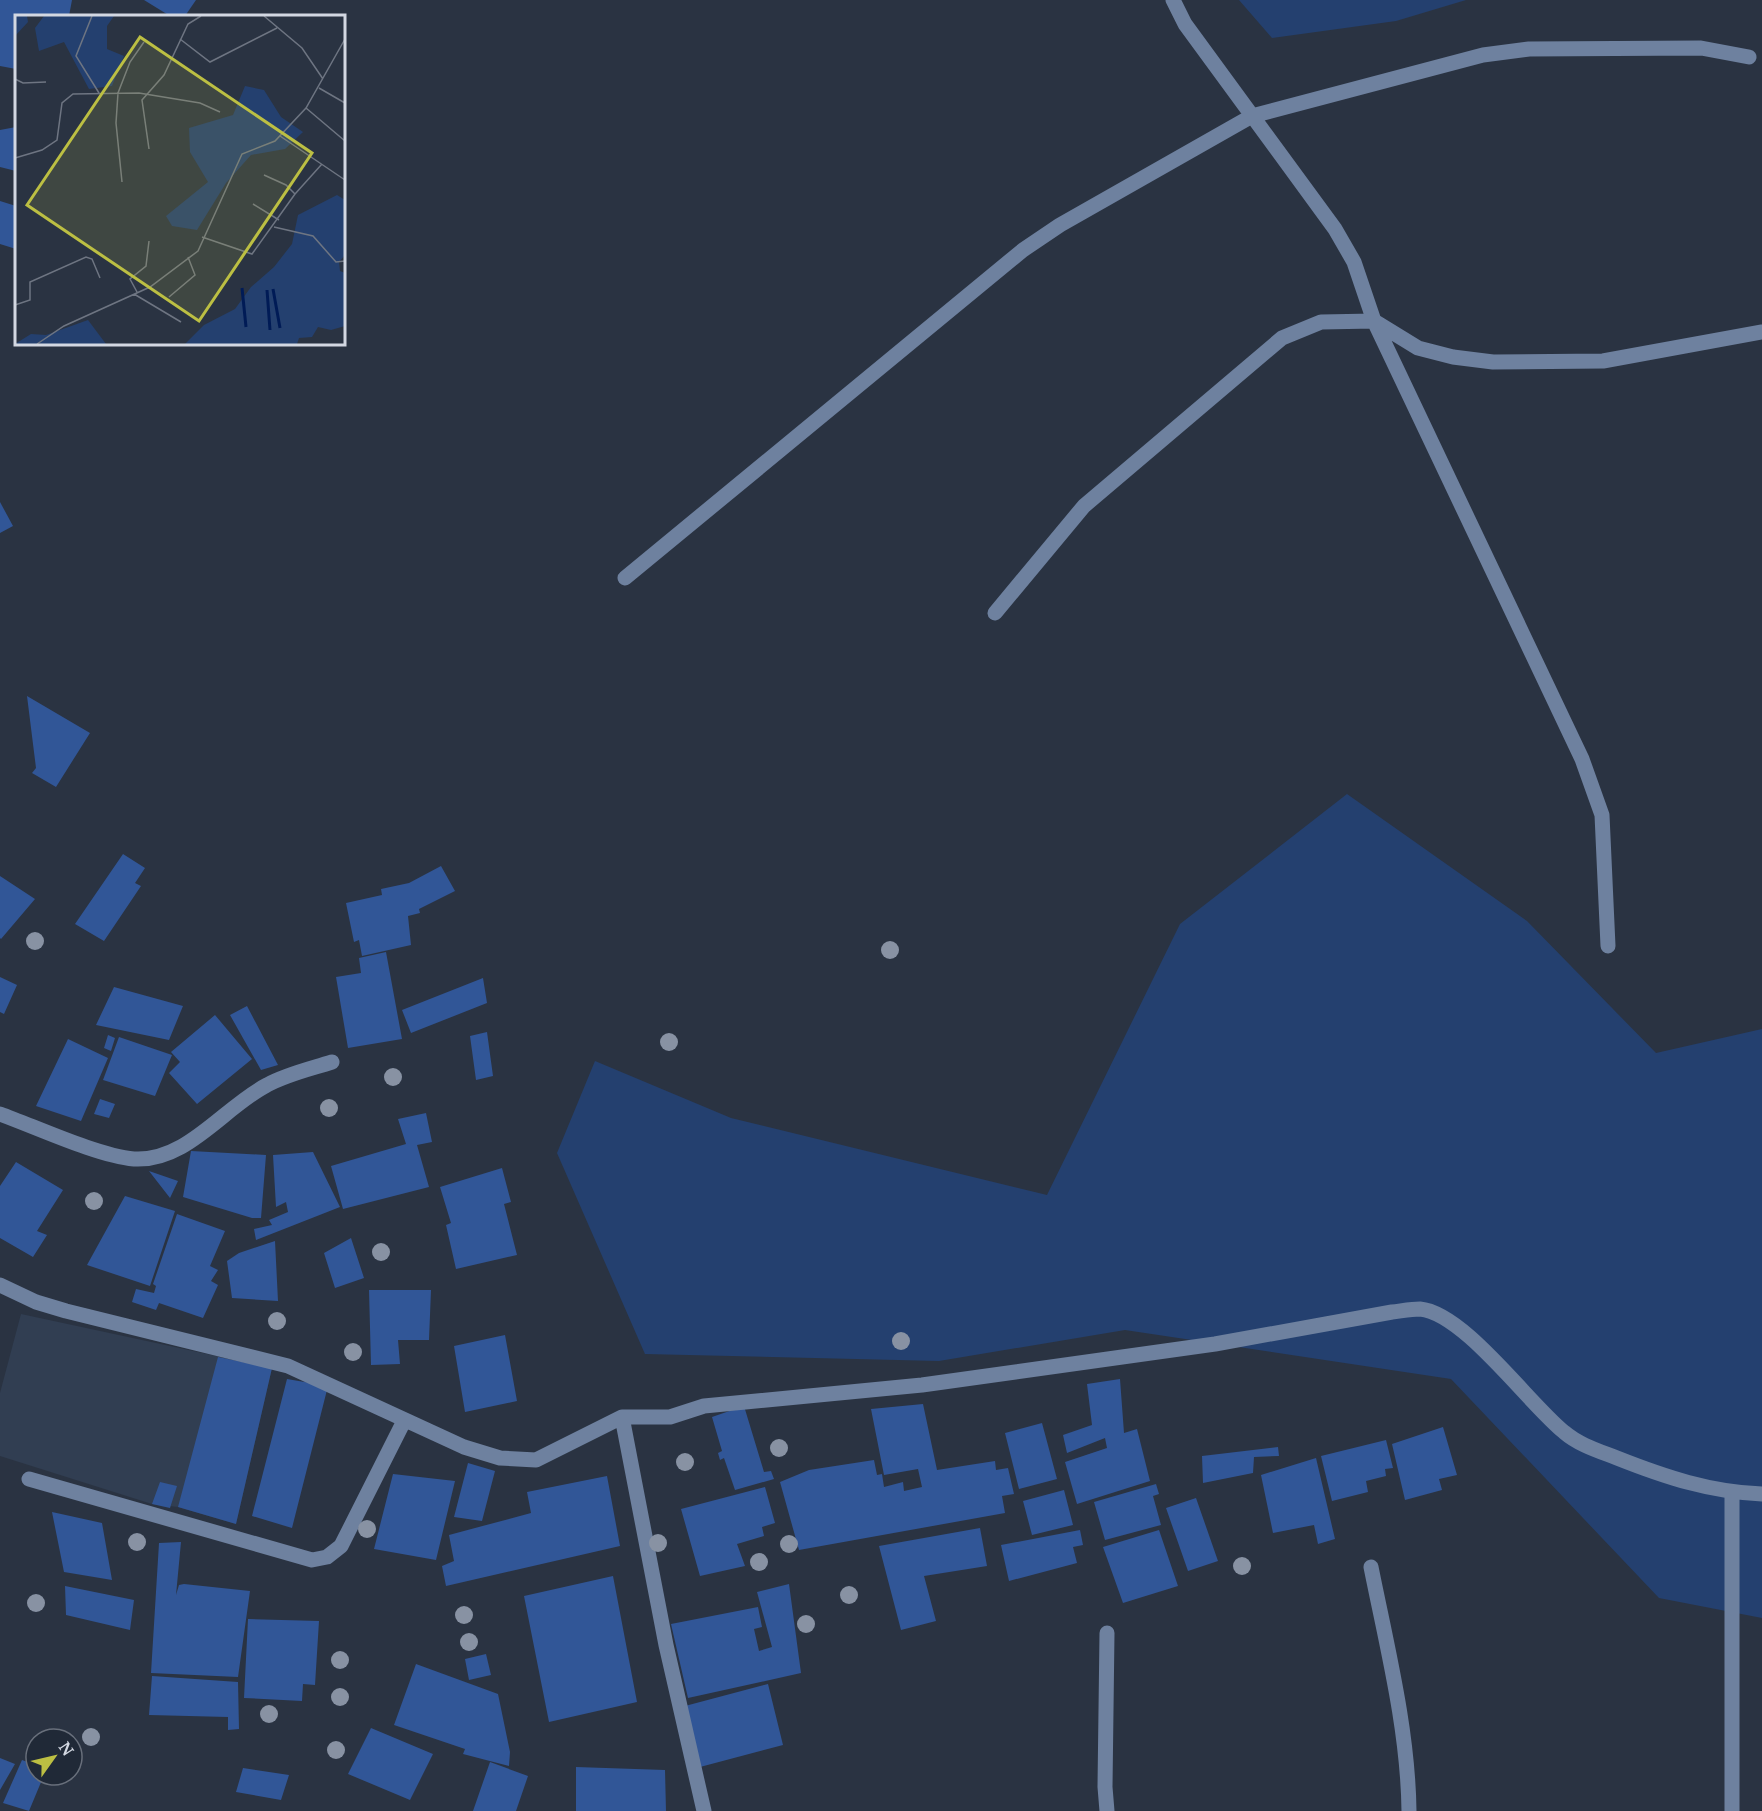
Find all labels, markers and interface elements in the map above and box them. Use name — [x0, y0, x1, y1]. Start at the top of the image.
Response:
inset map — [15, 15, 345, 345]
north arrow — [24, 1727, 84, 1787]
text: N — [54, 1737, 79, 1760]

